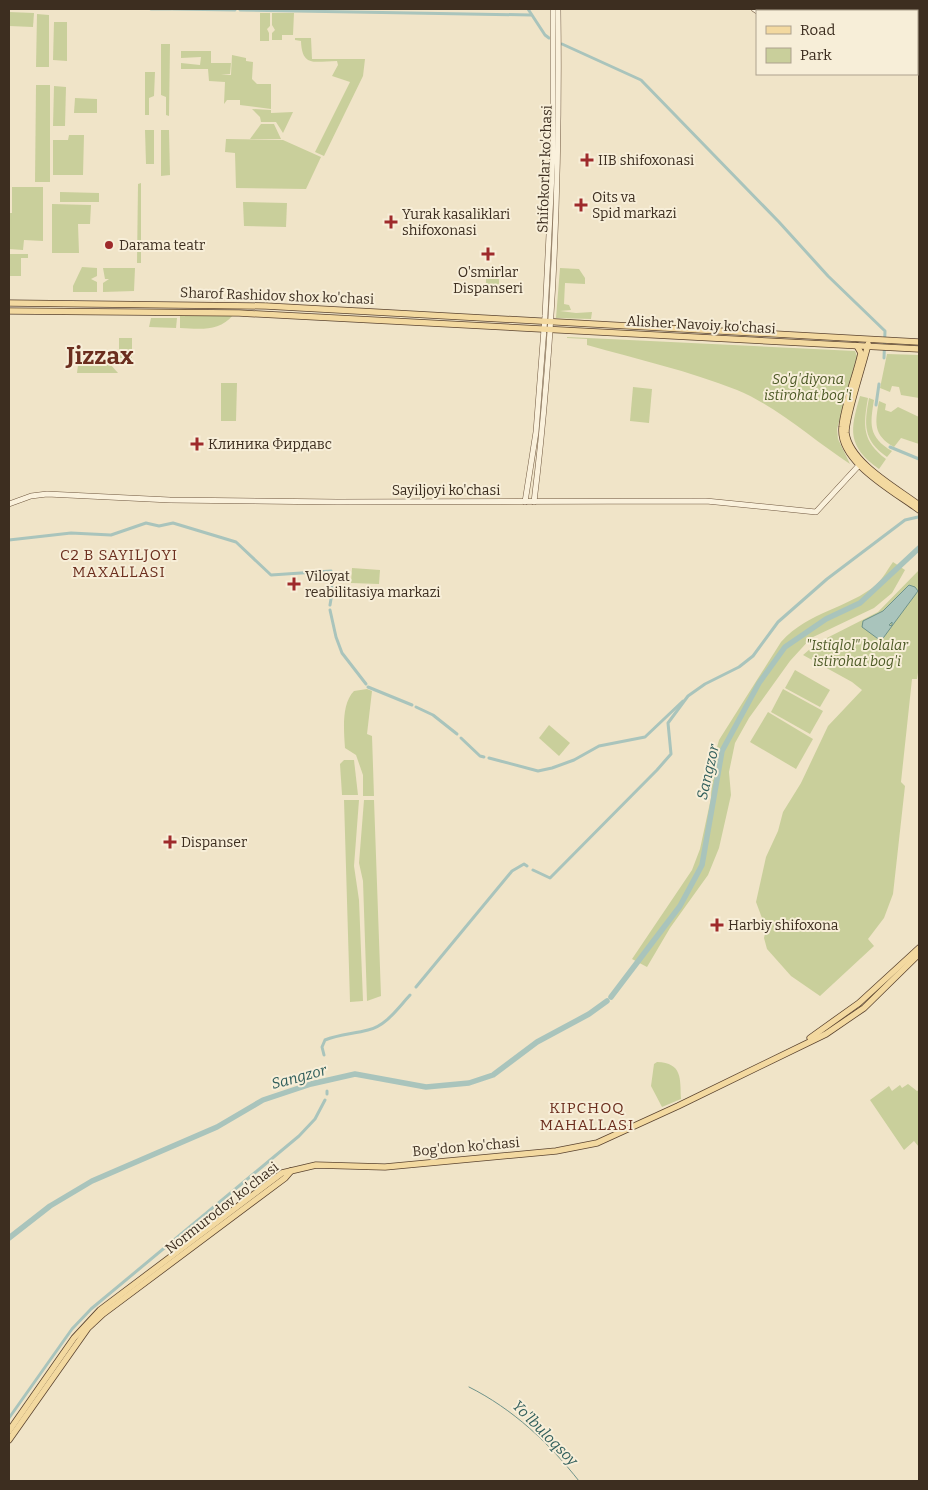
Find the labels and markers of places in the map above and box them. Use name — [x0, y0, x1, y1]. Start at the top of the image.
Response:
place label: IIB shifoxonasi — [598, 152, 694, 169]
marker: IIB shifoxonasi — [580, 153, 594, 167]
place label: Oits va Spid markazi — [592, 189, 677, 222]
marker: Oits va Spid markazi — [574, 198, 588, 212]
place label: Yurak kasaliklari shifoxonasi — [402, 206, 510, 239]
marker: Yurak kasaliklari shifoxonasi — [384, 215, 398, 229]
place label: Darama teatr — [119, 237, 205, 254]
marker: Darama teatr — [103, 239, 115, 251]
marker: O'smirlar Dispanseri — [481, 247, 495, 261]
place label: O'smirlar Dispanseri — [453, 264, 523, 297]
place label: Клиника Фирдавс — [208, 436, 332, 453]
marker: Клиника Фирдавс — [190, 437, 204, 451]
place label: Viloyat reabilitasiya markazi — [305, 568, 441, 601]
marker: Viloyat reabilitasiya markazi — [287, 577, 301, 591]
place label: Dispanser — [181, 834, 247, 851]
marker: Dispanser — [163, 835, 177, 849]
place label: Harbiy shifoxona — [728, 917, 839, 934]
marker: Harbiy shifoxona — [710, 918, 724, 932]

